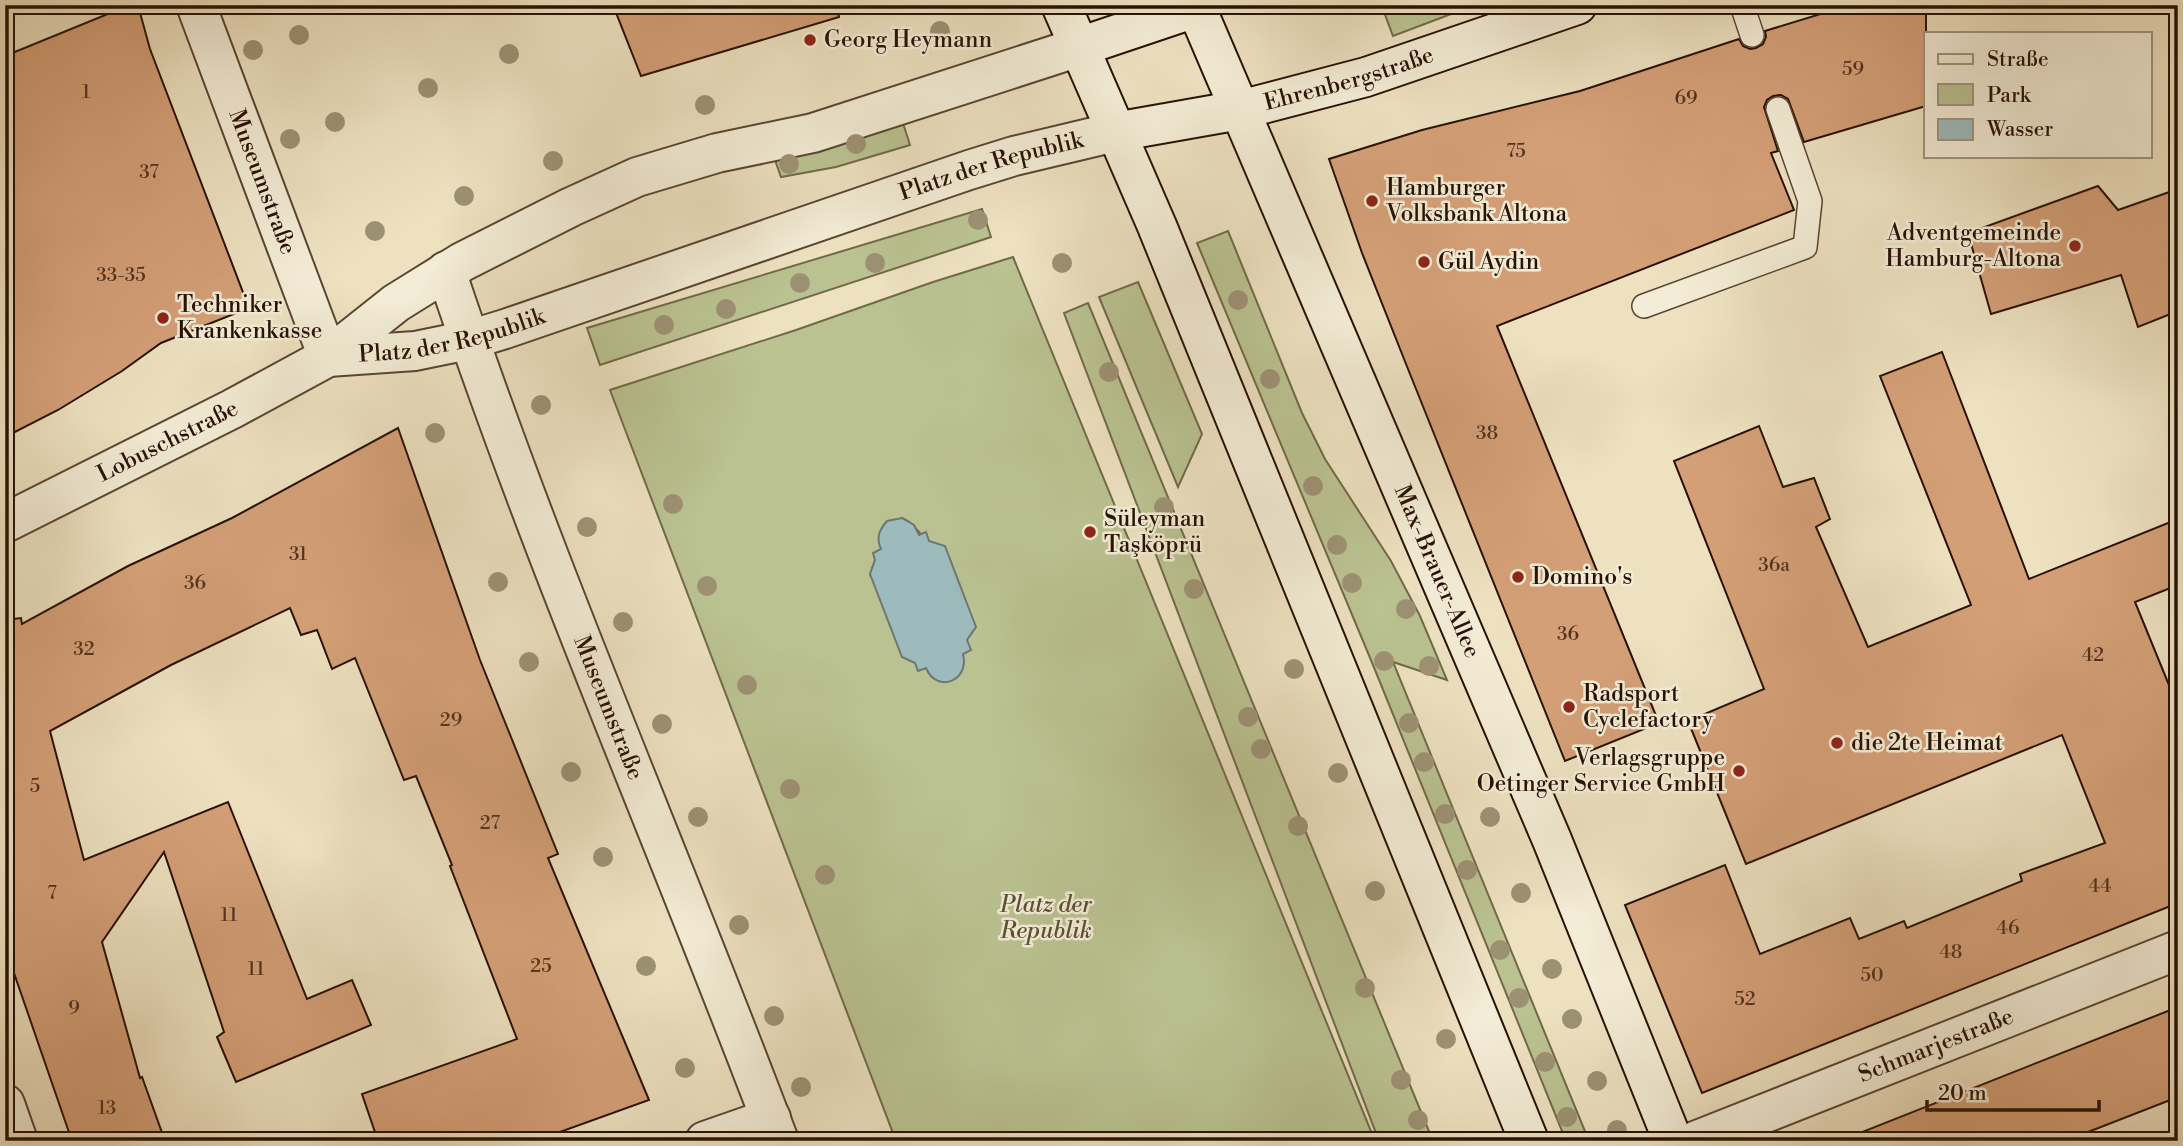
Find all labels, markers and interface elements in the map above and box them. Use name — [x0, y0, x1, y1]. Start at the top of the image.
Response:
place label: Georg Heymann — [824, 26, 993, 54]
marker: Georg Heymann — [802, 32, 818, 48]
legend — [1924, 32, 2152, 158]
street label: Ehrenbergstraße — [1261, 41, 1437, 117]
text: Straße — [1987, 47, 2049, 73]
house number: 59 — [1842, 57, 1864, 81]
house number: 1 — [82, 80, 90, 104]
text: Park — [1987, 83, 2032, 109]
house number: 69 — [1674, 86, 1698, 110]
street label: Museumstraße — [222, 105, 302, 258]
text: Wasser — [1986, 117, 2053, 143]
street label: Platz der Republik — [896, 126, 1087, 207]
house number: 75 — [1506, 139, 1526, 163]
house number: 37 — [139, 160, 159, 184]
place label: Hamburger Volksbank Altona — [1385, 174, 1567, 228]
marker: Hamburger Volksbank Altona — [1364, 193, 1380, 209]
place label: Adventgemeinde Hamburg-Altona — [1885, 219, 2061, 273]
marker: Adventgemeinde Hamburg-Altona — [2067, 238, 2083, 254]
place label: Gül Aydin — [1438, 248, 1540, 276]
marker: Gül Aydin — [1416, 254, 1432, 270]
house number: 33-35 — [96, 263, 146, 287]
place label: Techniker Krankenkasse — [177, 291, 322, 345]
street label: Platz der Republik — [358, 302, 550, 369]
marker: Techniker Krankenkasse — [155, 310, 171, 326]
street label: Lobuschstraße — [93, 394, 243, 488]
house number: 38 — [1476, 421, 1498, 445]
street label: Max-Brauer-Allee — [1388, 481, 1486, 662]
place label: Süleyman Taşköprü — [1104, 505, 1206, 559]
marker: Süleyman Taşköprü — [1082, 524, 1098, 540]
house number: 31 — [289, 542, 307, 566]
house number: 36a — [1758, 553, 1790, 577]
place label: Domino's — [1532, 563, 1632, 591]
marker: Domino's — [1510, 569, 1526, 585]
house number: 36 — [184, 571, 206, 595]
house number: 36 — [1557, 622, 1579, 646]
street label: Museumstraße — [567, 632, 650, 784]
house number: 32 — [73, 637, 95, 661]
house number: 42 — [2082, 643, 2104, 667]
place label: Radsport Cyclefactory — [1583, 680, 1714, 734]
marker: Radsport Cyclefactory — [1561, 699, 1577, 715]
house number: 29 — [440, 708, 462, 732]
place label: die 2te Heimat — [1851, 729, 2003, 757]
marker: die 2te Heimat — [1829, 735, 1845, 751]
place label: Verlagsgruppe Oetinger Service GmbH — [1477, 744, 1726, 798]
marker: Verlagsgruppe Oetinger Service GmbH — [1731, 763, 1747, 779]
house number: 5 — [30, 774, 40, 798]
house number: 27 — [480, 811, 501, 835]
house number: 44 — [2089, 874, 2112, 898]
house number: 7 — [47, 881, 57, 905]
park label: Platz der Republik — [999, 891, 1093, 945]
house number: 11 — [221, 903, 238, 927]
house number: 46 — [1997, 916, 2019, 940]
house number: 48 — [1940, 940, 1962, 964]
house number: 25 — [530, 954, 552, 978]
house number: 11 — [248, 957, 265, 981]
house number: 50 — [1860, 963, 1884, 987]
house number: 52 — [1734, 987, 1756, 1011]
house number: 9 — [68, 996, 80, 1020]
street label: Schmarjestraße — [1854, 1003, 2017, 1089]
scale bar — [1927, 1069, 2099, 1113]
text: 20 m — [1938, 1081, 1987, 1107]
house number: 13 — [98, 1096, 116, 1120]

